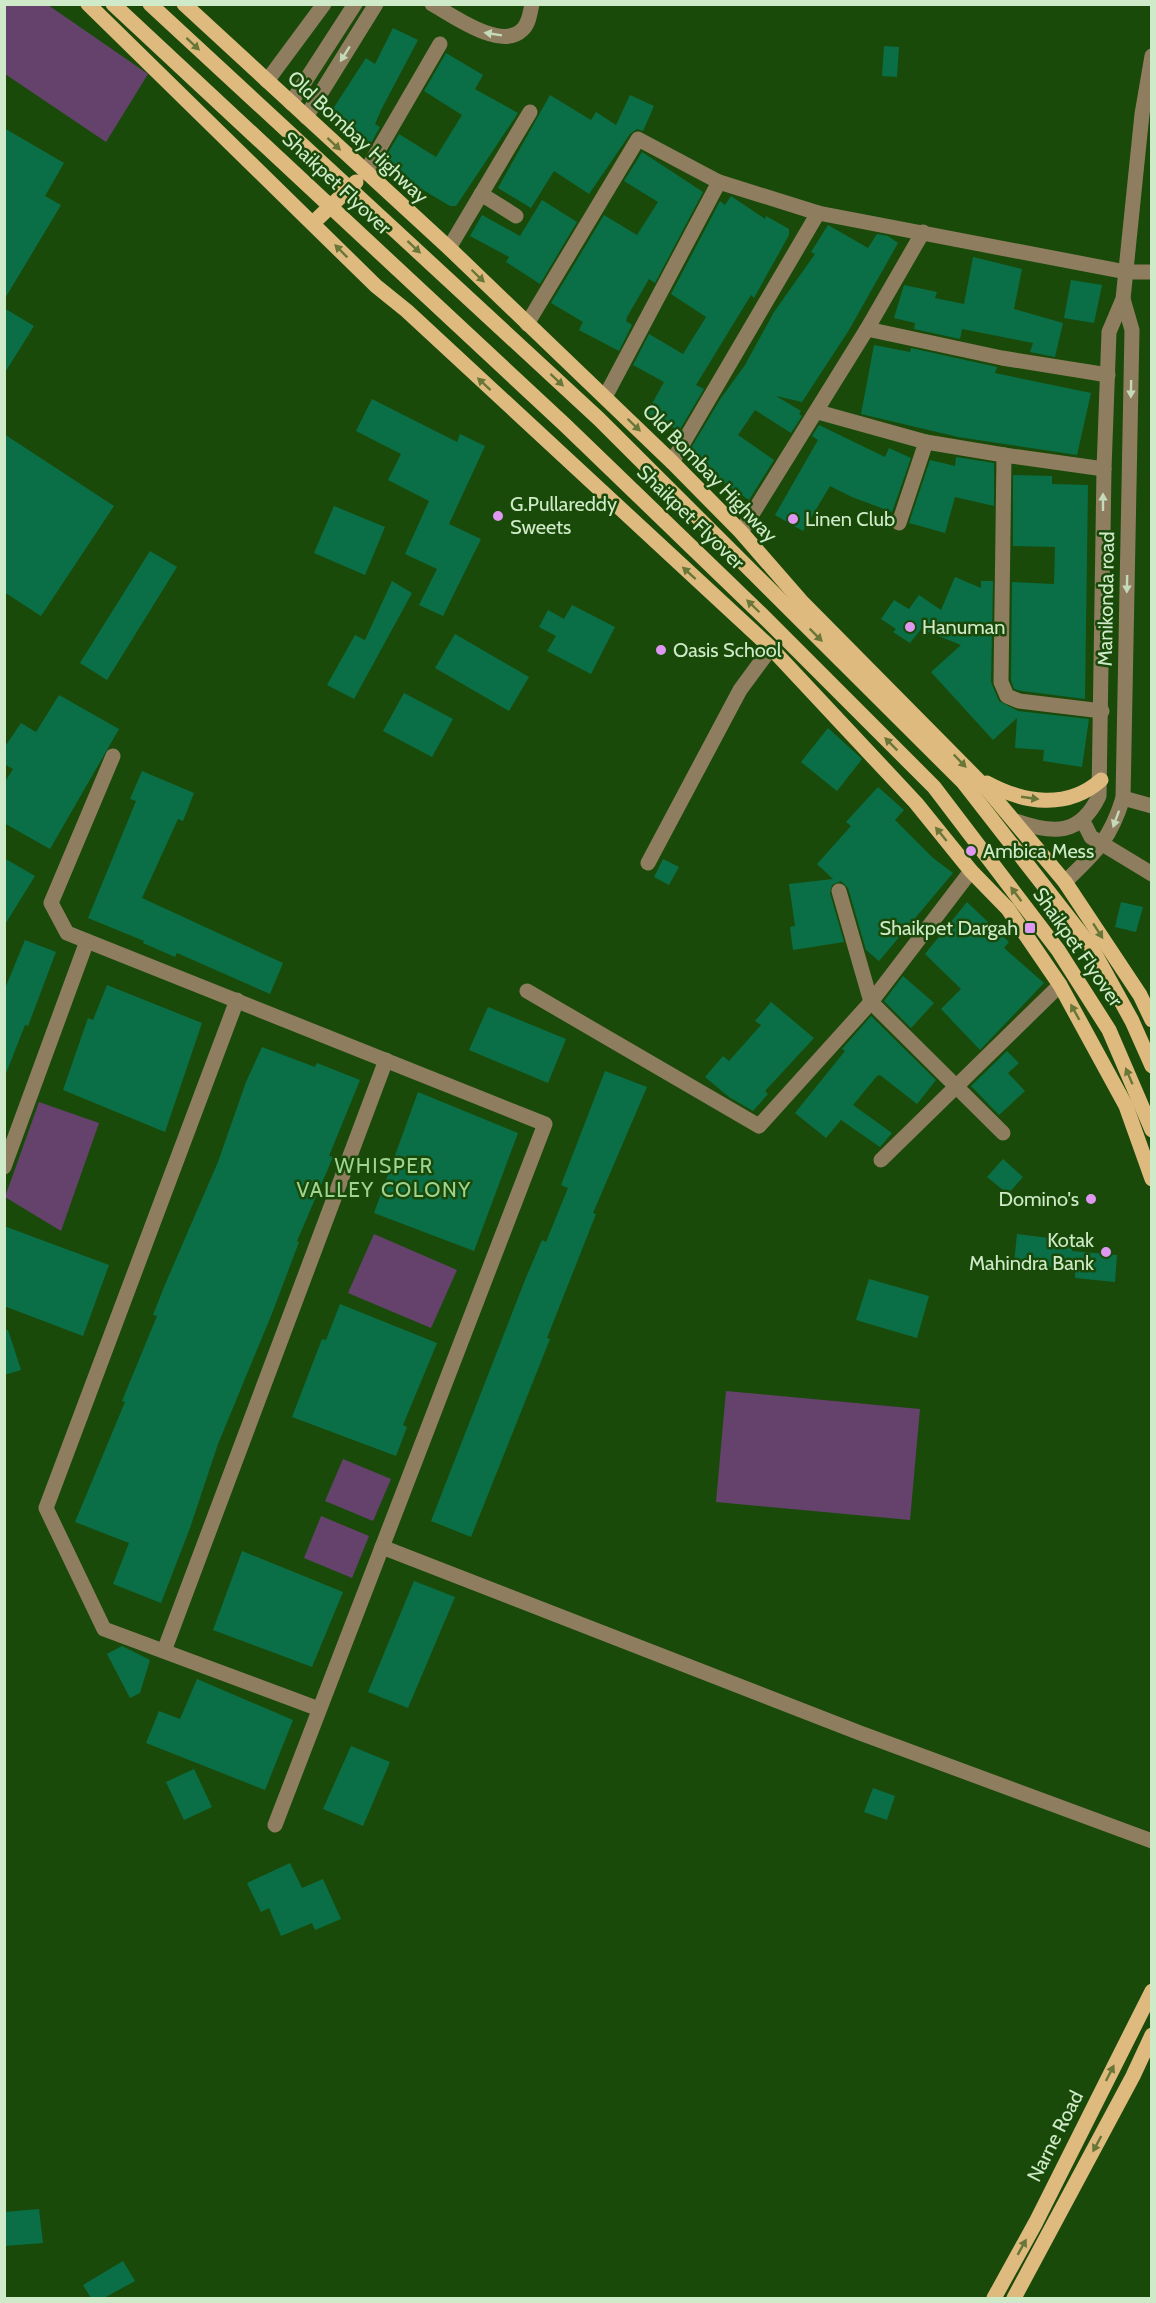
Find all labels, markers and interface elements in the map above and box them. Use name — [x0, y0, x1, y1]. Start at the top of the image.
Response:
one-way arrow — [484, 30, 503, 39]
one-way arrow — [186, 37, 201, 51]
one-way arrow — [340, 46, 351, 62]
street label: Old Bombay Highway — [283, 66, 433, 208]
street label: Shaikpet Flyover — [278, 127, 397, 240]
one-way arrow — [327, 137, 342, 151]
one-way arrow — [407, 240, 421, 254]
one-way arrow — [335, 245, 349, 259]
one-way arrow — [471, 269, 486, 283]
one-way arrow — [549, 373, 564, 386]
one-way arrow — [478, 377, 492, 391]
one-way arrow — [1126, 379, 1136, 398]
street label: Old Bombay Highway — [638, 399, 782, 547]
one-way arrow — [627, 418, 641, 432]
street label: Shaikpet Flyover — [632, 460, 750, 575]
place label: G.Pullareddy Sweets — [510, 492, 617, 539]
one-way arrow — [1099, 492, 1108, 511]
place label: Linen Club — [805, 507, 895, 531]
marker: G.Pullareddy Sweets — [491, 509, 505, 523]
marker: Linen Club — [786, 512, 800, 526]
street label: Manikonda road — [1093, 531, 1119, 667]
one-way arrow — [682, 567, 696, 581]
one-way arrow — [1123, 574, 1132, 593]
one-way arrow — [747, 600, 761, 614]
place label: Hanuman — [922, 615, 1006, 639]
marker: Hanuman — [903, 620, 917, 634]
one-way arrow — [808, 627, 822, 641]
place label: Oasis School — [673, 638, 782, 662]
marker: Oasis School — [654, 643, 668, 657]
one-way arrow — [884, 737, 899, 751]
one-way arrow — [953, 753, 966, 768]
one-way arrow — [1021, 794, 1040, 803]
one-way arrow — [1111, 811, 1121, 829]
one-way arrow — [935, 827, 948, 842]
place label: Ambica Mess — [983, 839, 1094, 863]
marker: Ambica Mess — [964, 844, 978, 858]
street label: Shaikpet Flyover — [1028, 883, 1128, 1012]
one-way arrow — [1010, 886, 1022, 901]
place label: Shaikpet Dargah — [880, 916, 1018, 940]
marker: Shaikpet Dargah — [1023, 921, 1037, 935]
one-way arrow — [1092, 923, 1103, 939]
one-way arrow — [1070, 1003, 1080, 1020]
one-way arrow — [1124, 1067, 1134, 1085]
district label: WHISPER VALLEY COLONY — [296, 1153, 472, 1202]
place label: Domino's — [999, 1187, 1079, 1211]
marker: Domino's — [1084, 1192, 1098, 1206]
place label: Kotak Mahindra Bank — [969, 1228, 1094, 1275]
marker: Kotak Mahindra Bank — [1099, 1245, 1113, 1259]
one-way arrow — [1106, 2065, 1115, 2082]
street label: Narne Road — [1022, 2086, 1088, 2186]
one-way arrow — [1092, 2135, 1102, 2152]
one-way arrow — [1017, 2238, 1027, 2255]

